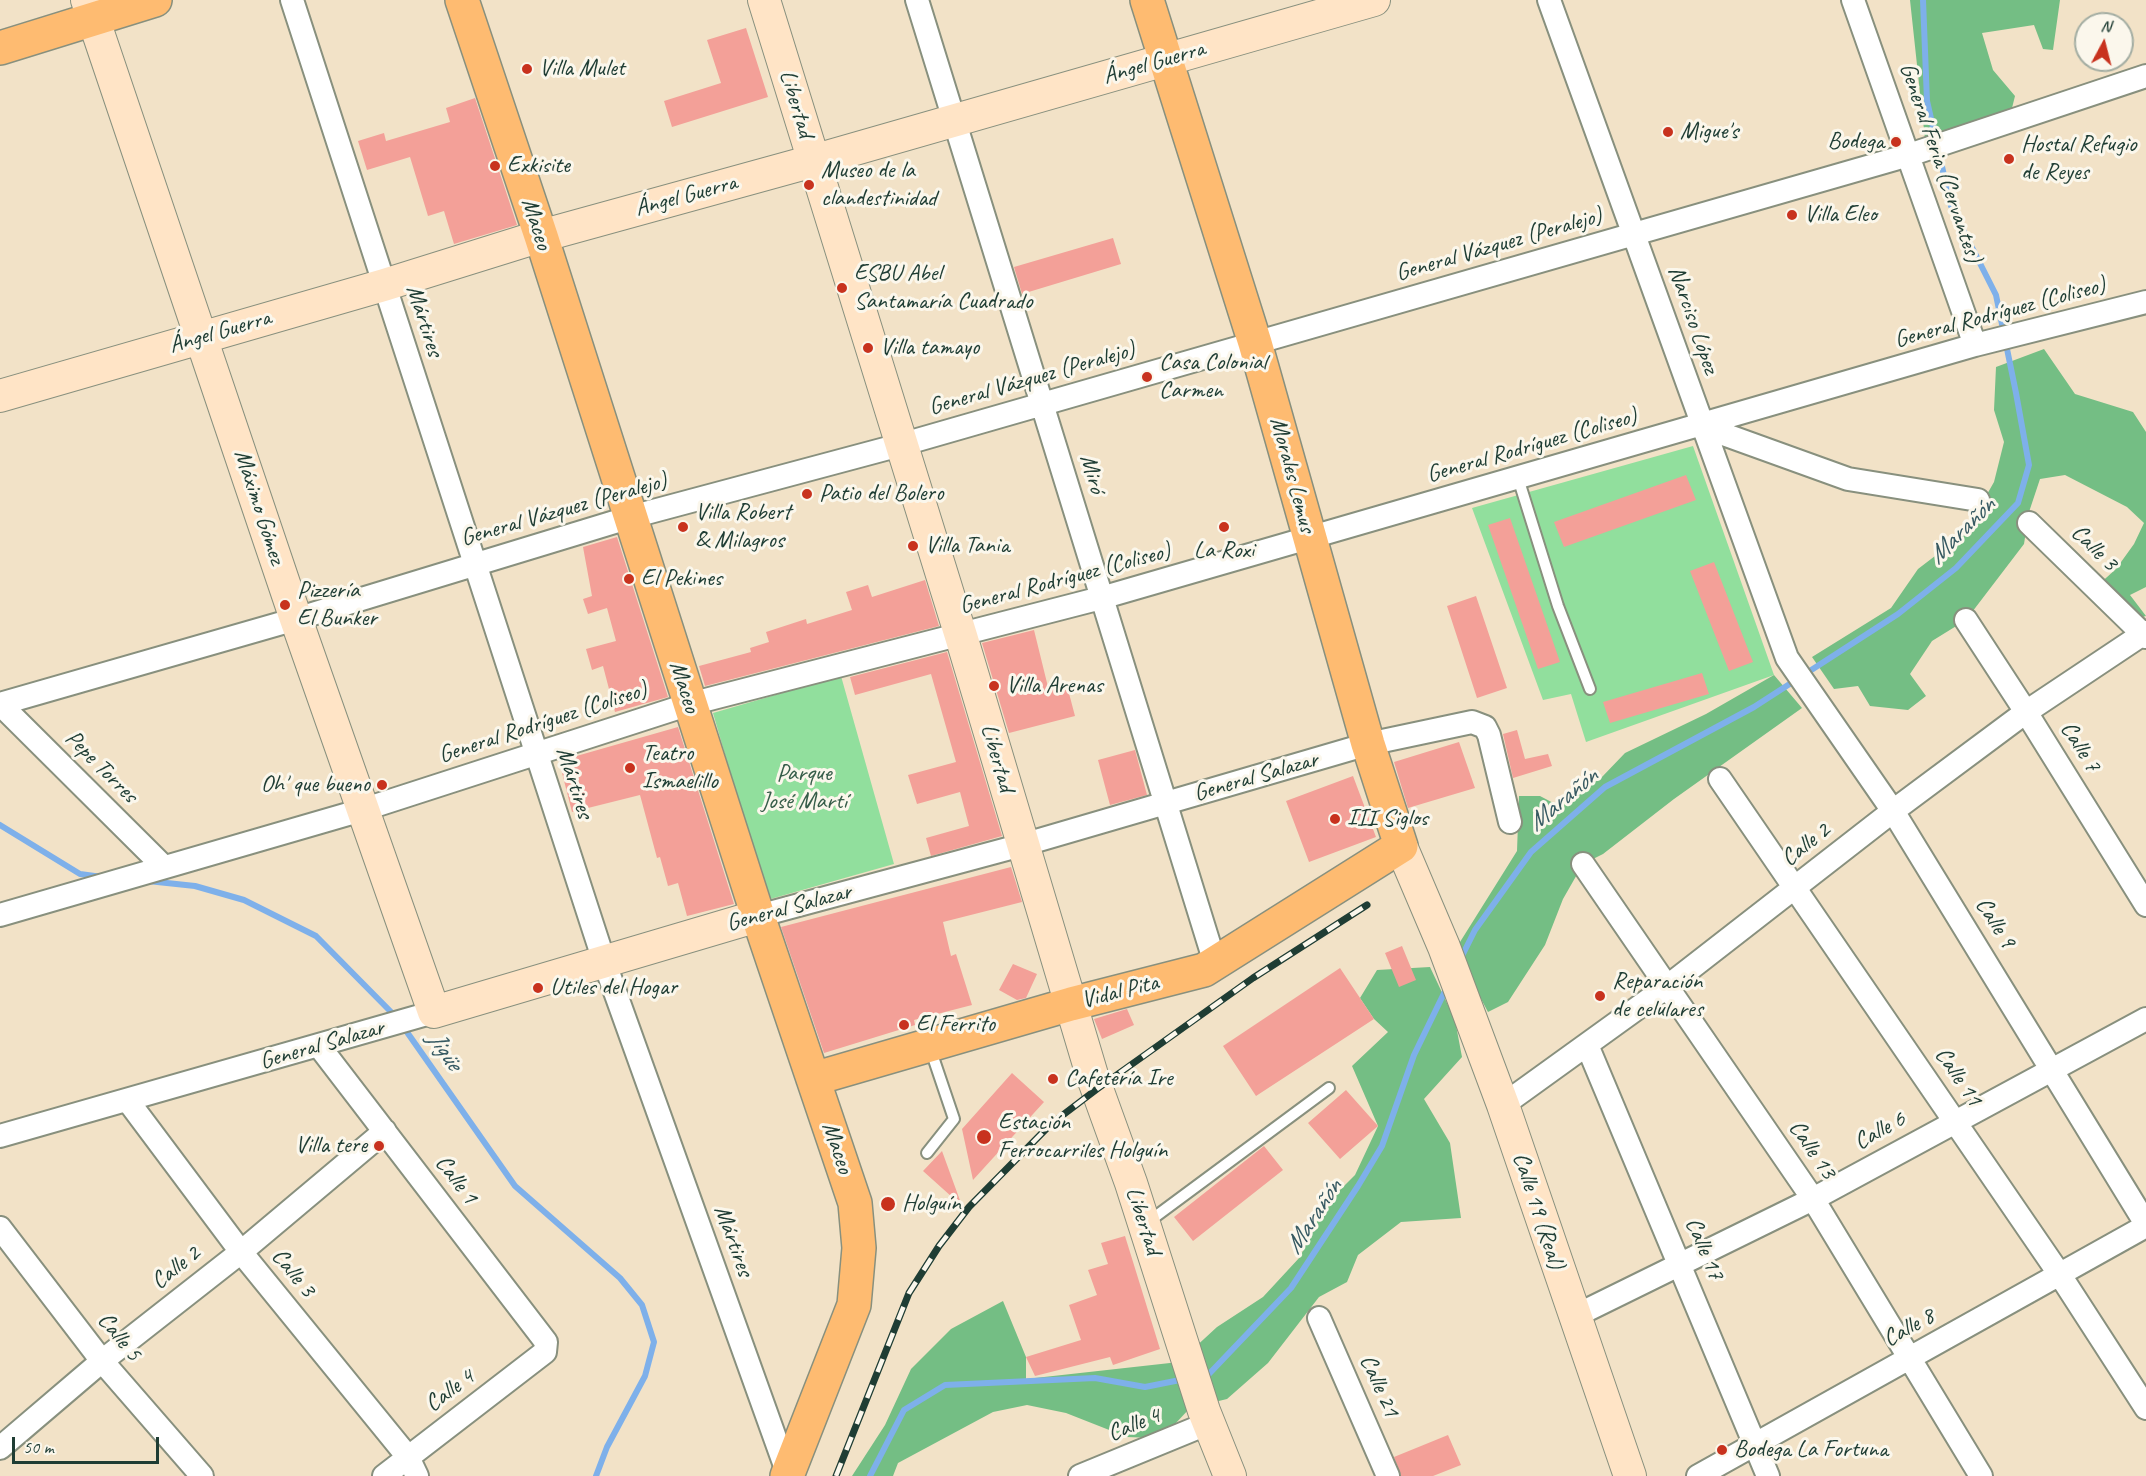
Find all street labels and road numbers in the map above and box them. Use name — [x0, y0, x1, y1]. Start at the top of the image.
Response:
street label: Ángel Guerra — [1100, 35, 1208, 91]
street label: General Feria (Cervantes) — [1892, 59, 1988, 267]
street label: Libertad — [772, 67, 820, 141]
street label: Ángel Guerra — [632, 169, 740, 223]
street label: Maceo — [514, 195, 558, 253]
street label: General Vázquez (Peralejo) — [1393, 202, 1605, 288]
street label: Narciso López — [1661, 262, 1725, 378]
street label: General Rodríguez (Coliseo) — [1891, 271, 2109, 355]
street label: Mártires — [399, 282, 449, 360]
street label: Ángel Guerra — [166, 304, 274, 360]
street label: General Vázquez (Peralejo) — [926, 336, 1138, 422]
street label: General Rodríguez (Coliseo) — [1424, 402, 1640, 490]
street label: Morales Lemus — [1263, 414, 1321, 536]
street label: Máximo Gómez — [227, 446, 291, 568]
street label: Miró — [1073, 451, 1111, 497]
street label: General Vázquez (Peralejo) — [458, 467, 670, 553]
street label: Calle 3 — [2065, 519, 2123, 577]
street label: General Rodríguez (Coliseo) — [956, 537, 1174, 621]
street label: Maceo — [662, 658, 706, 716]
street label: General Rodríguez (Coliseo) — [435, 676, 651, 770]
street label: Calle 7 — [2053, 716, 2107, 778]
street label: Libertad — [974, 721, 1020, 795]
street label: Pepe Torres — [58, 724, 144, 810]
street label: Mártires — [549, 744, 599, 822]
street label: General Salazar — [1190, 746, 1322, 808]
street label: Calle 2 — [1776, 817, 1836, 873]
street label: General Salazar — [723, 878, 855, 938]
street label: Calle 9 — [1968, 892, 2022, 954]
street label: Vidal Pita — [1078, 969, 1162, 1015]
street label: General Salazar — [256, 1014, 388, 1076]
street label: Calle 11 — [1928, 1042, 1988, 1112]
street label: Calle 6 — [1849, 1105, 1911, 1157]
street label: Calle 13 — [1782, 1115, 1842, 1185]
street label: Maceo — [815, 1118, 859, 1178]
street label: Calle 19 (Real) — [1506, 1149, 1570, 1273]
street label: Calle 1 — [428, 1150, 484, 1210]
street label: Libertad — [1119, 1184, 1167, 1258]
street label: Mártires — [707, 1202, 759, 1280]
street label: Calle 17 — [1678, 1213, 1730, 1285]
street label: Calle 2 — [146, 1240, 206, 1296]
street label: Calle 3 — [265, 1243, 321, 1303]
street label: Calle 8 — [1878, 1302, 1940, 1354]
street label: Calle 5 — [91, 1307, 147, 1367]
street label: Calle 21 — [1353, 1350, 1405, 1422]
street label: Calle 4 — [420, 1363, 480, 1419]
street label: Calle 4 — [1103, 1401, 1165, 1449]

